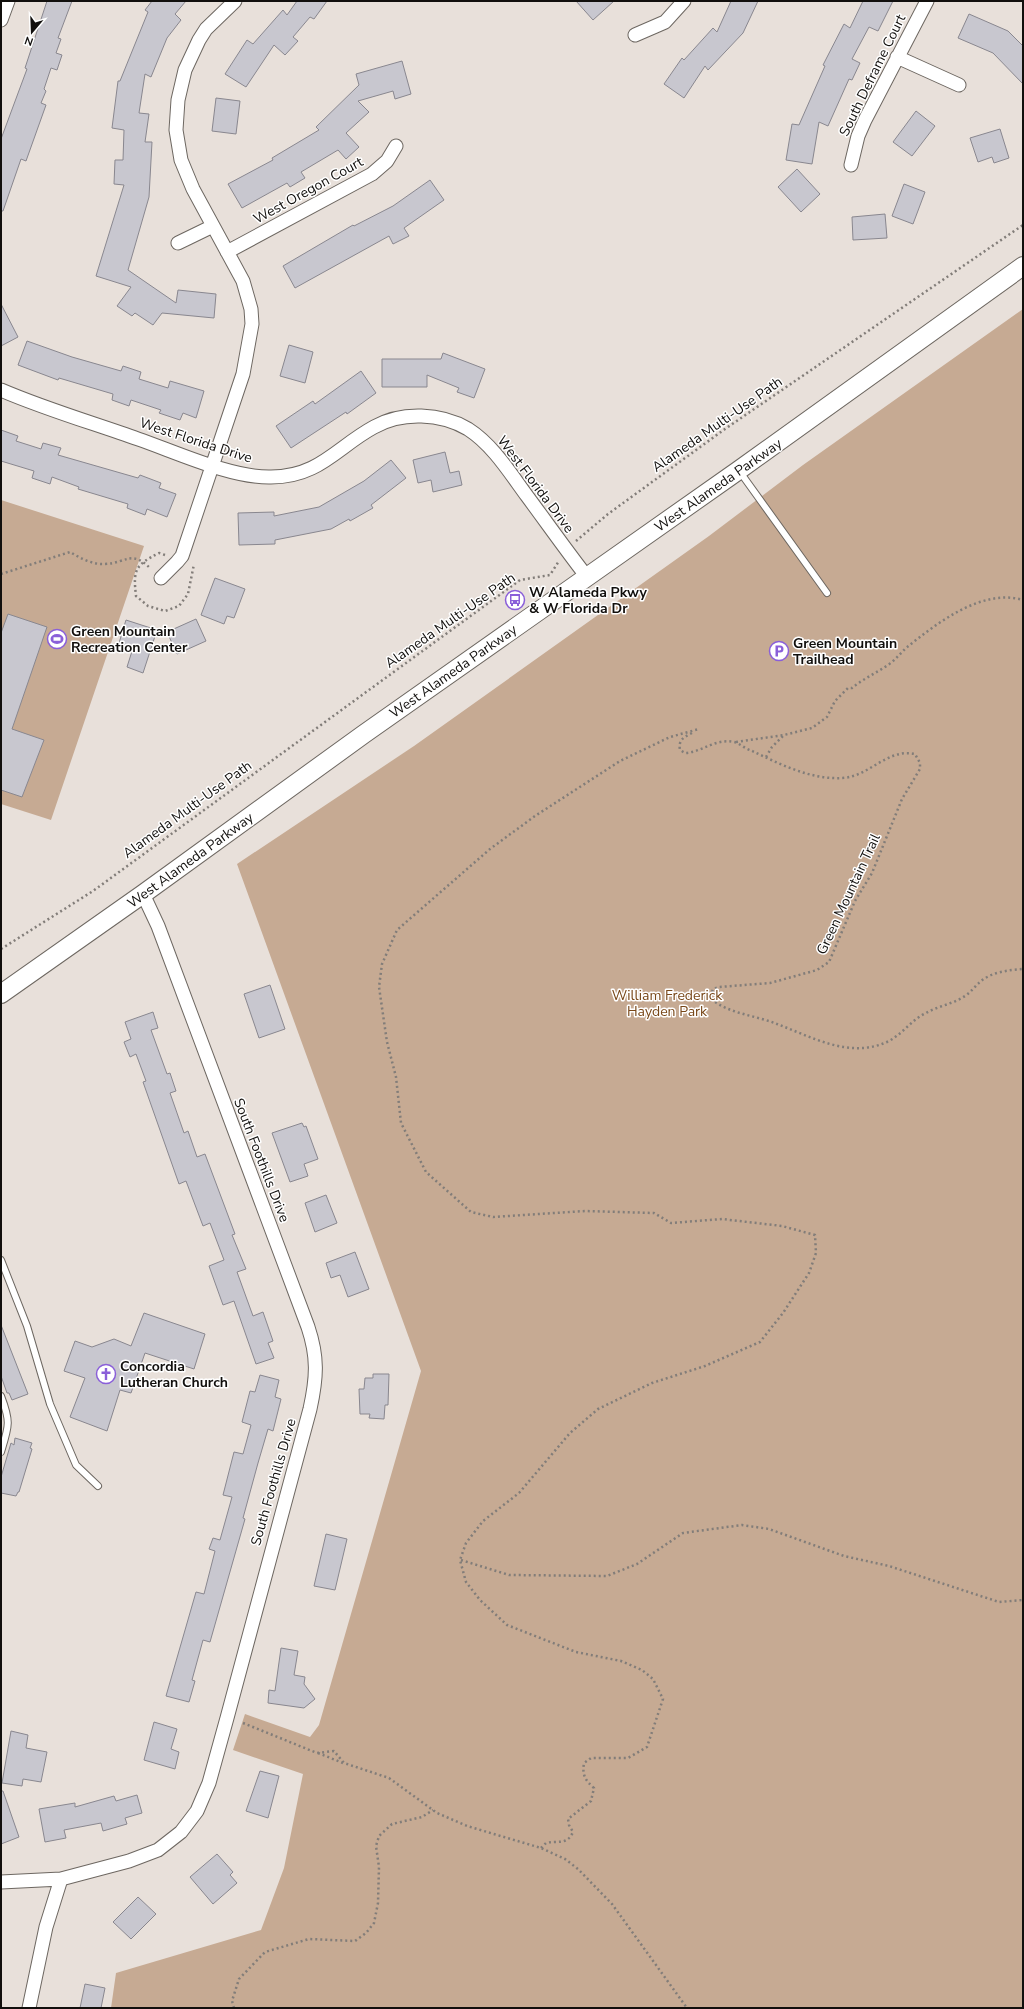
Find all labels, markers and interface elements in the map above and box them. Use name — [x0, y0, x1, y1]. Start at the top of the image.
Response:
street label: South Deframe Court — [835, 11, 910, 139]
north arrow — [12, 12, 52, 52]
text: N — [23, 33, 35, 49]
street label: West Oregon Court — [250, 152, 367, 228]
street label: Alameda Multi-Use Path — [648, 372, 786, 477]
street label: West Florida Drive — [137, 413, 255, 468]
street label: West Florida Drive — [493, 432, 579, 537]
street label: West Alameda Parkway — [651, 434, 786, 537]
street label: Alameda Multi-Use Path — [381, 568, 519, 673]
place label: W Alameda Pkwy & W Florida Dr — [529, 583, 647, 618]
bus stop icon: W Alameda Pkwy & W Florida Dr — [504, 589, 526, 611]
street label: West Alameda Parkway — [386, 620, 521, 723]
place label: Green Mountain Recreation Center — [71, 622, 188, 657]
sports icon: Green Mountain Recreation Center — [46, 628, 68, 650]
place label: Green Mountain Trailhead — [793, 634, 897, 669]
parking icon: Green Mountain Trailhead — [768, 640, 790, 662]
street label: Alameda Multi-Use Path — [119, 756, 256, 863]
street label: West Alameda Parkway — [123, 808, 258, 913]
street label: Green Mountain Trail — [812, 830, 885, 958]
park label: William Frederick Hayden Park — [612, 986, 723, 1021]
street label: South Foothills Drive — [229, 1095, 294, 1225]
place label: Concordia Lutheran Church — [120, 1357, 228, 1392]
church icon: Concordia Lutheran Church — [95, 1363, 117, 1385]
street label: South Foothills Drive — [246, 1416, 301, 1548]

